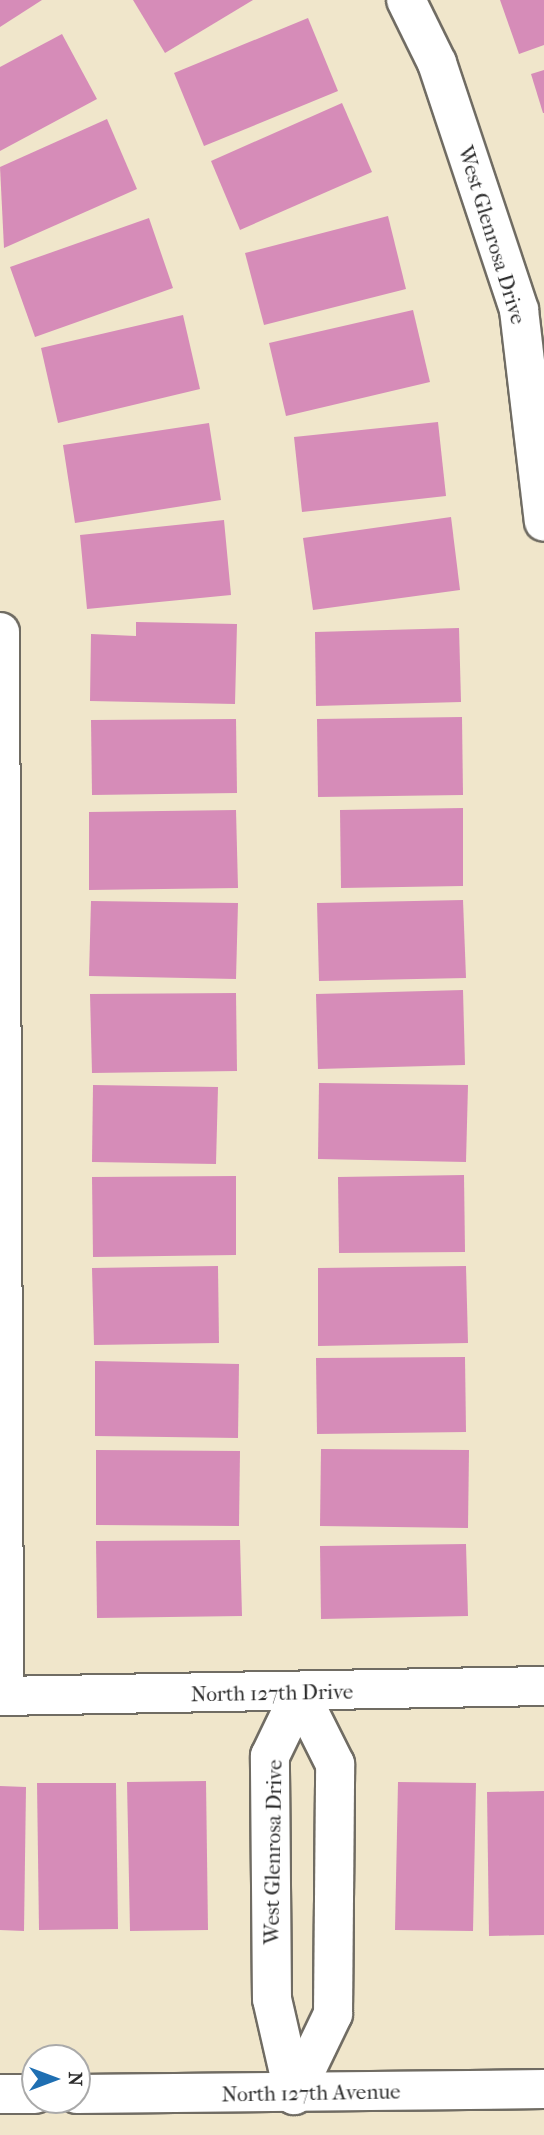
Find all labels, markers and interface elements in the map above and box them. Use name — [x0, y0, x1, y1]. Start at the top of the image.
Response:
street label: West Glenrosa Drive — [453, 143, 531, 327]
street label: North 127th Drive — [191, 1679, 353, 1707]
street label: West Glenrosa Drive — [259, 1759, 287, 1945]
north arrow — [21, 2044, 91, 2114]
text: N — [64, 2072, 86, 2086]
street label: North 127th Avenue — [221, 2079, 401, 2107]

